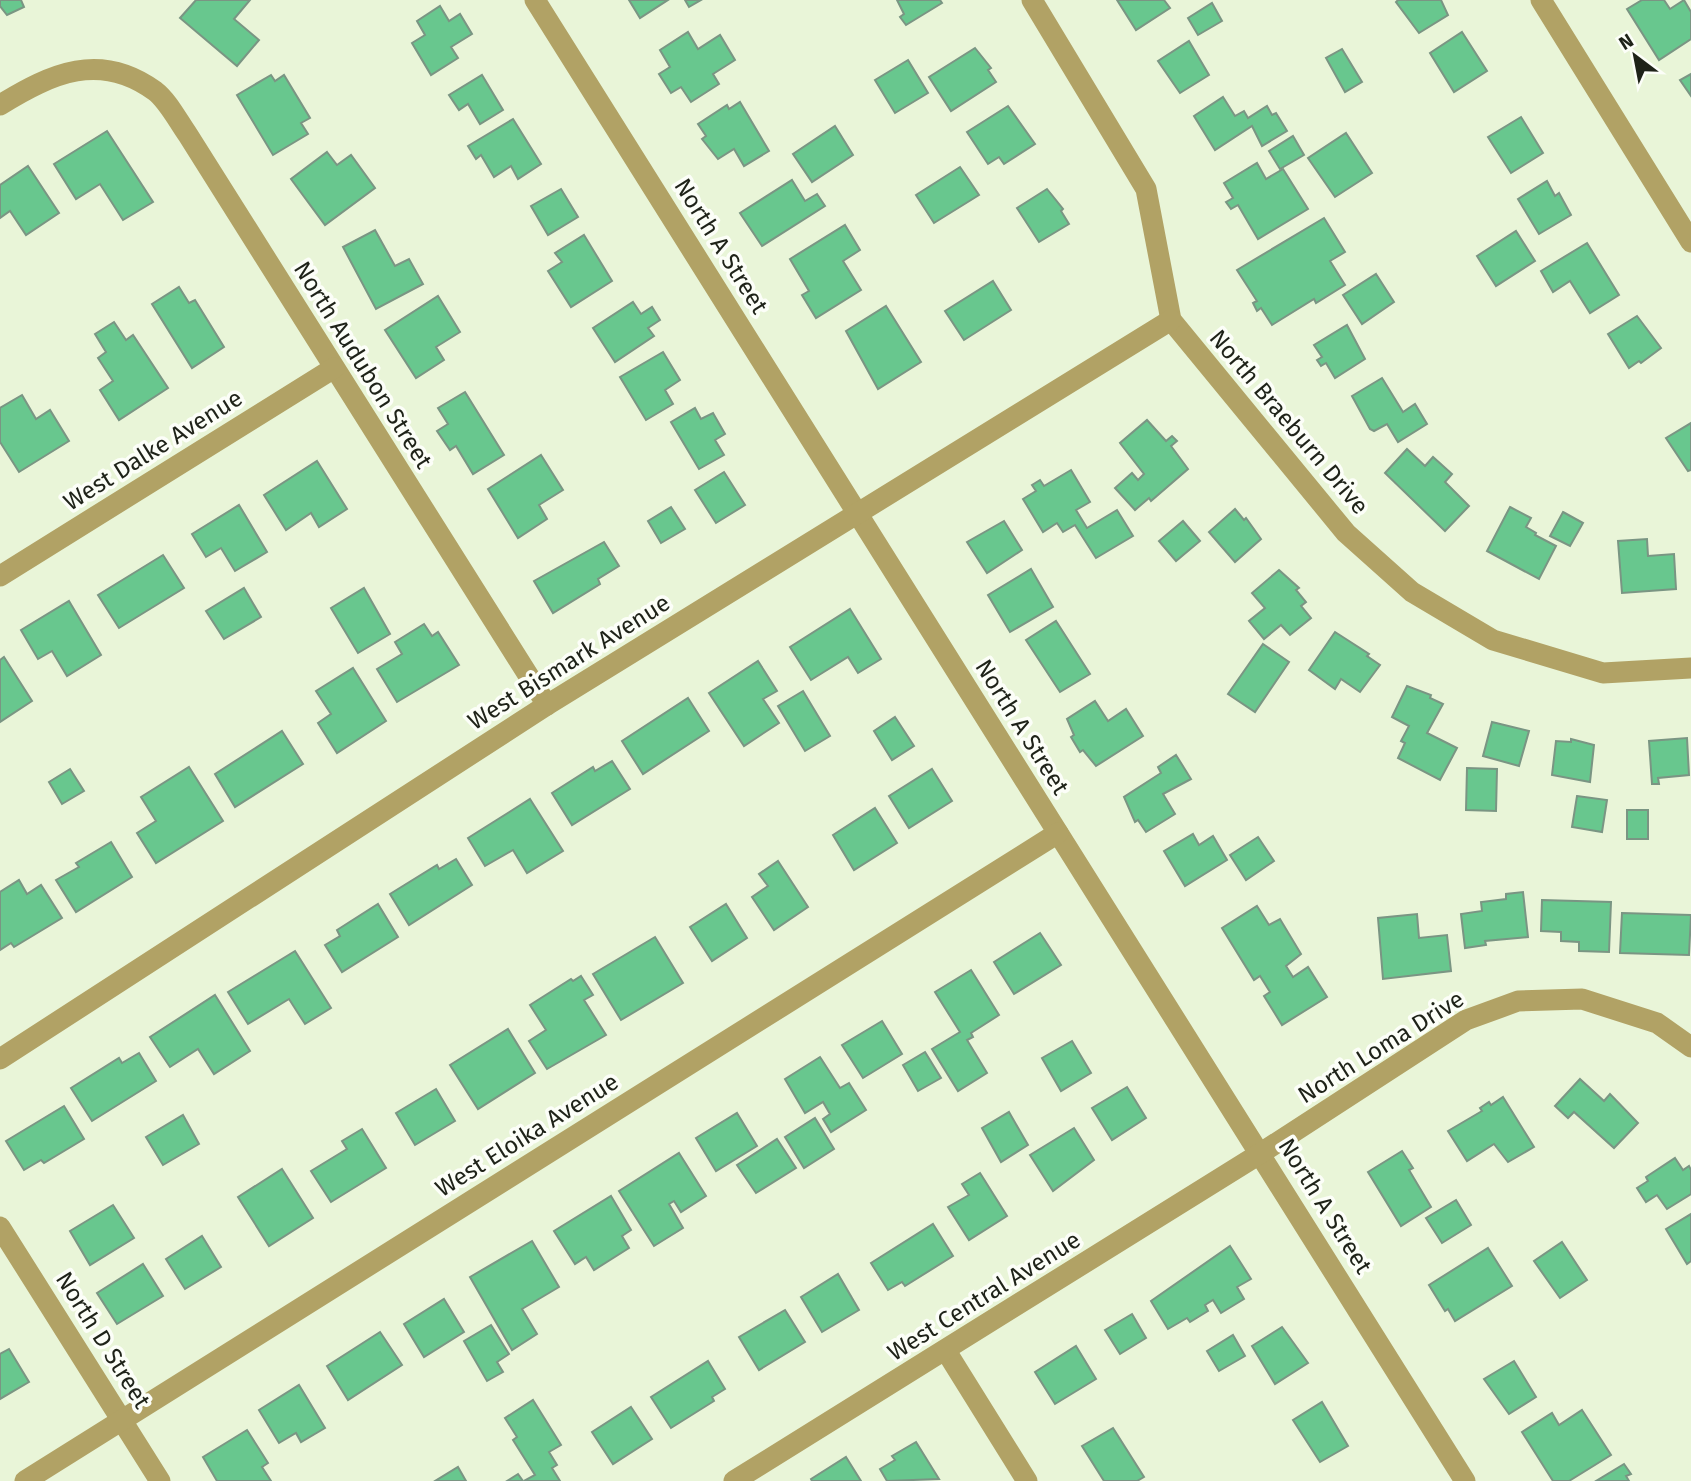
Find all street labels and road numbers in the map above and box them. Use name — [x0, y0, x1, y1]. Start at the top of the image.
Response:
street label: North A Street — [668, 173, 774, 319]
street label: North Audubon Street — [288, 256, 438, 474]
street label: North Braeburn Drive — [1204, 324, 1374, 520]
street label: West Dalke Avenue — [59, 384, 247, 516]
street label: West Bismark Avenue — [463, 588, 675, 736]
street label: North A Street — [969, 654, 1075, 800]
street label: North Loma Drive — [1293, 985, 1469, 1109]
street label: West Eloika Avenue — [430, 1067, 624, 1203]
street label: North A Street — [1272, 1133, 1378, 1279]
street label: West Central Avenue — [882, 1225, 1086, 1367]
street label: North D Street — [50, 1267, 156, 1414]

